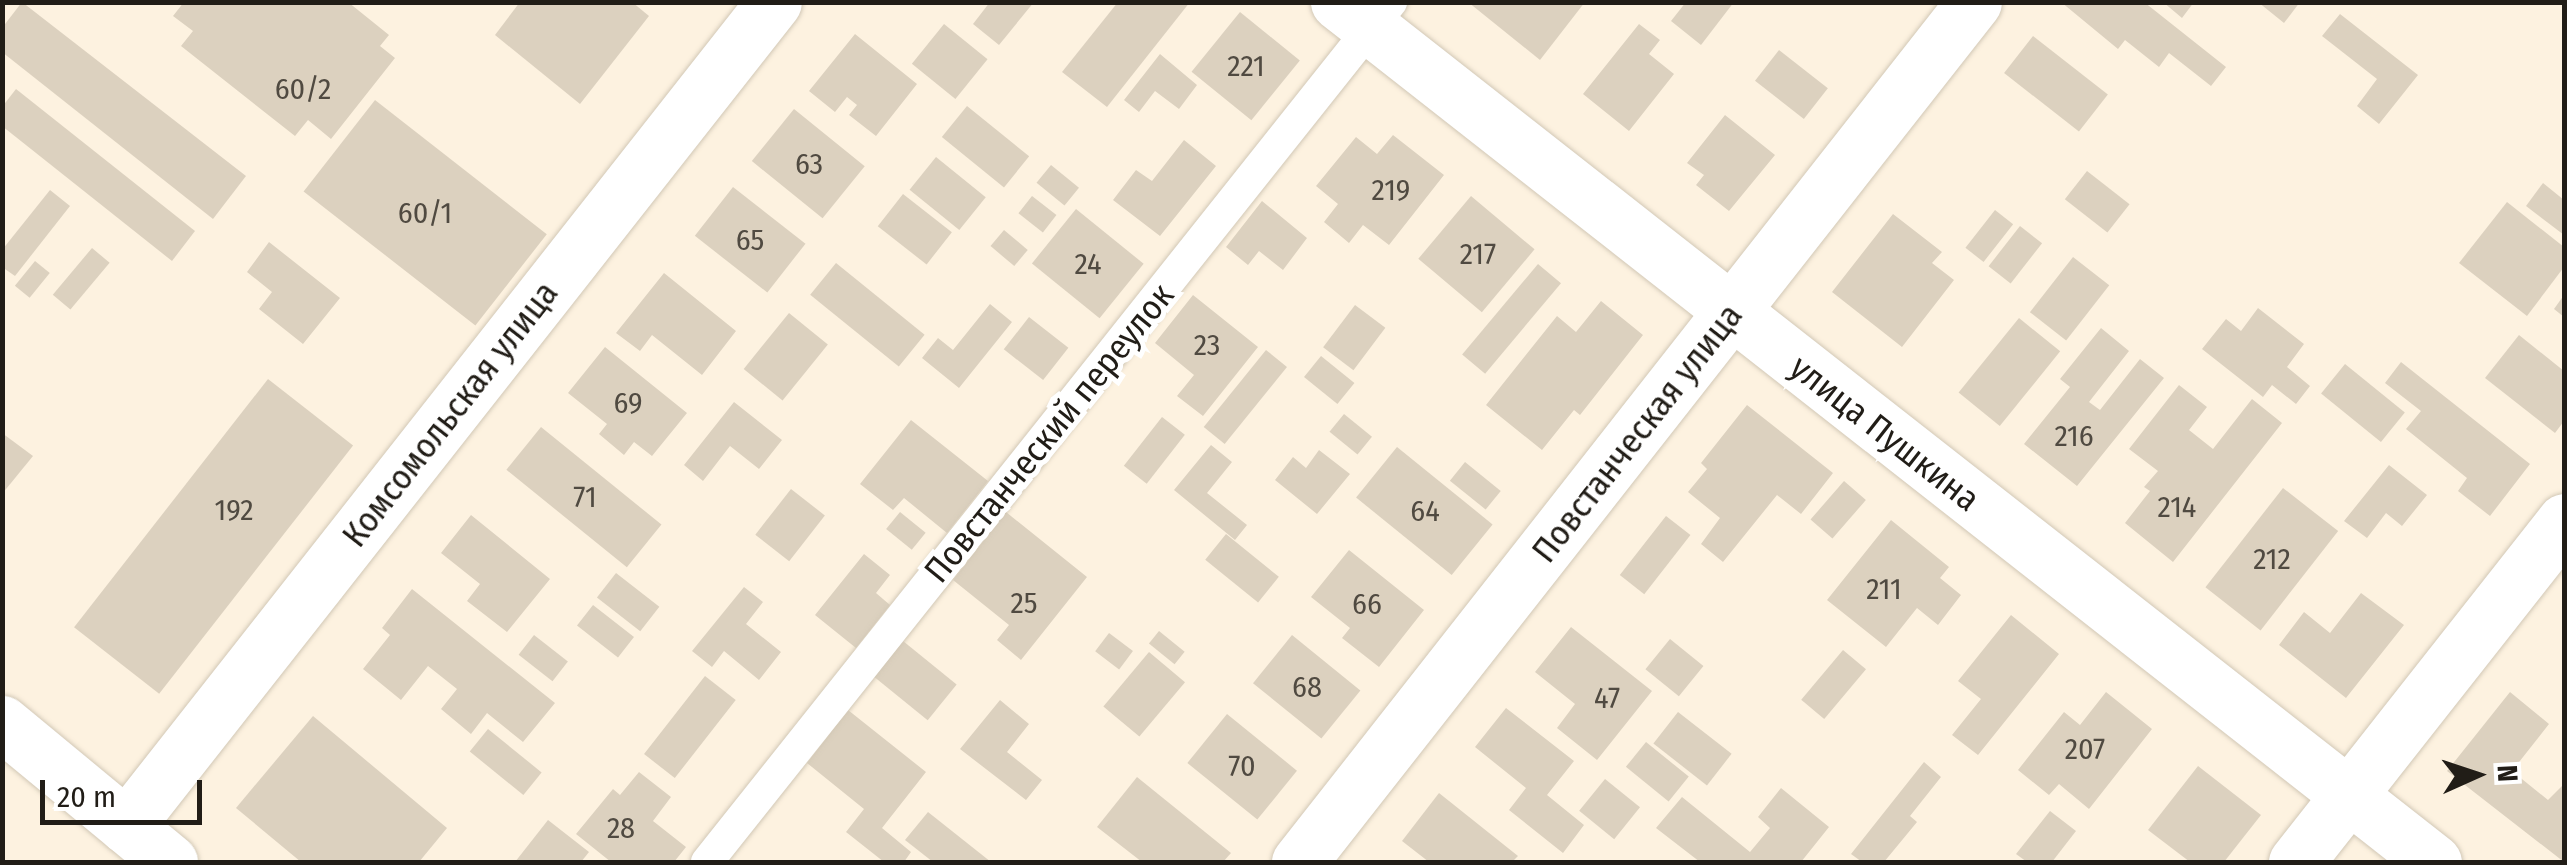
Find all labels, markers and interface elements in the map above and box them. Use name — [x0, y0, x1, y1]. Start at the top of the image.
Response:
house number: 221 — [1227, 48, 1265, 84]
house number: 60/2 — [275, 71, 331, 107]
house number: 63 — [795, 146, 823, 182]
house number: 219 — [1372, 172, 1410, 208]
house number: 60/1 — [398, 195, 452, 231]
house number: 65 — [736, 222, 764, 258]
house number: 217 — [1460, 236, 1496, 272]
house number: 24 — [1074, 246, 1102, 282]
street label: Комсомольская улица — [333, 273, 567, 555]
street label: Повстанческий переулок — [916, 275, 1182, 591]
street label: Повстанческая улица — [1523, 295, 1751, 571]
house number: 23 — [1194, 327, 1220, 363]
street label: улица Пушкина — [1782, 346, 1988, 520]
house number: 69 — [613, 385, 643, 421]
house number: 216 — [2054, 418, 2094, 454]
house number: 71 — [573, 479, 597, 515]
house number: 214 — [2158, 489, 2196, 525]
house number: 192 — [215, 492, 253, 528]
house number: 64 — [1410, 493, 1440, 529]
house number: 212 — [2253, 541, 2291, 577]
house number: 211 — [1866, 571, 1902, 607]
house number: 25 — [1011, 585, 1037, 621]
house number: 66 — [1352, 586, 1382, 622]
house number: 68 — [1292, 669, 1322, 705]
house number: 47 — [1594, 680, 1620, 716]
north arrow — [2427, 725, 2527, 825]
house number: 207 — [2065, 731, 2105, 767]
house number: 70 — [1228, 748, 1256, 784]
scale bar — [45, 760, 208, 822]
text: N — [2491, 764, 2524, 783]
text: 20 m — [57, 779, 116, 815]
house number: 28 — [607, 810, 635, 846]

